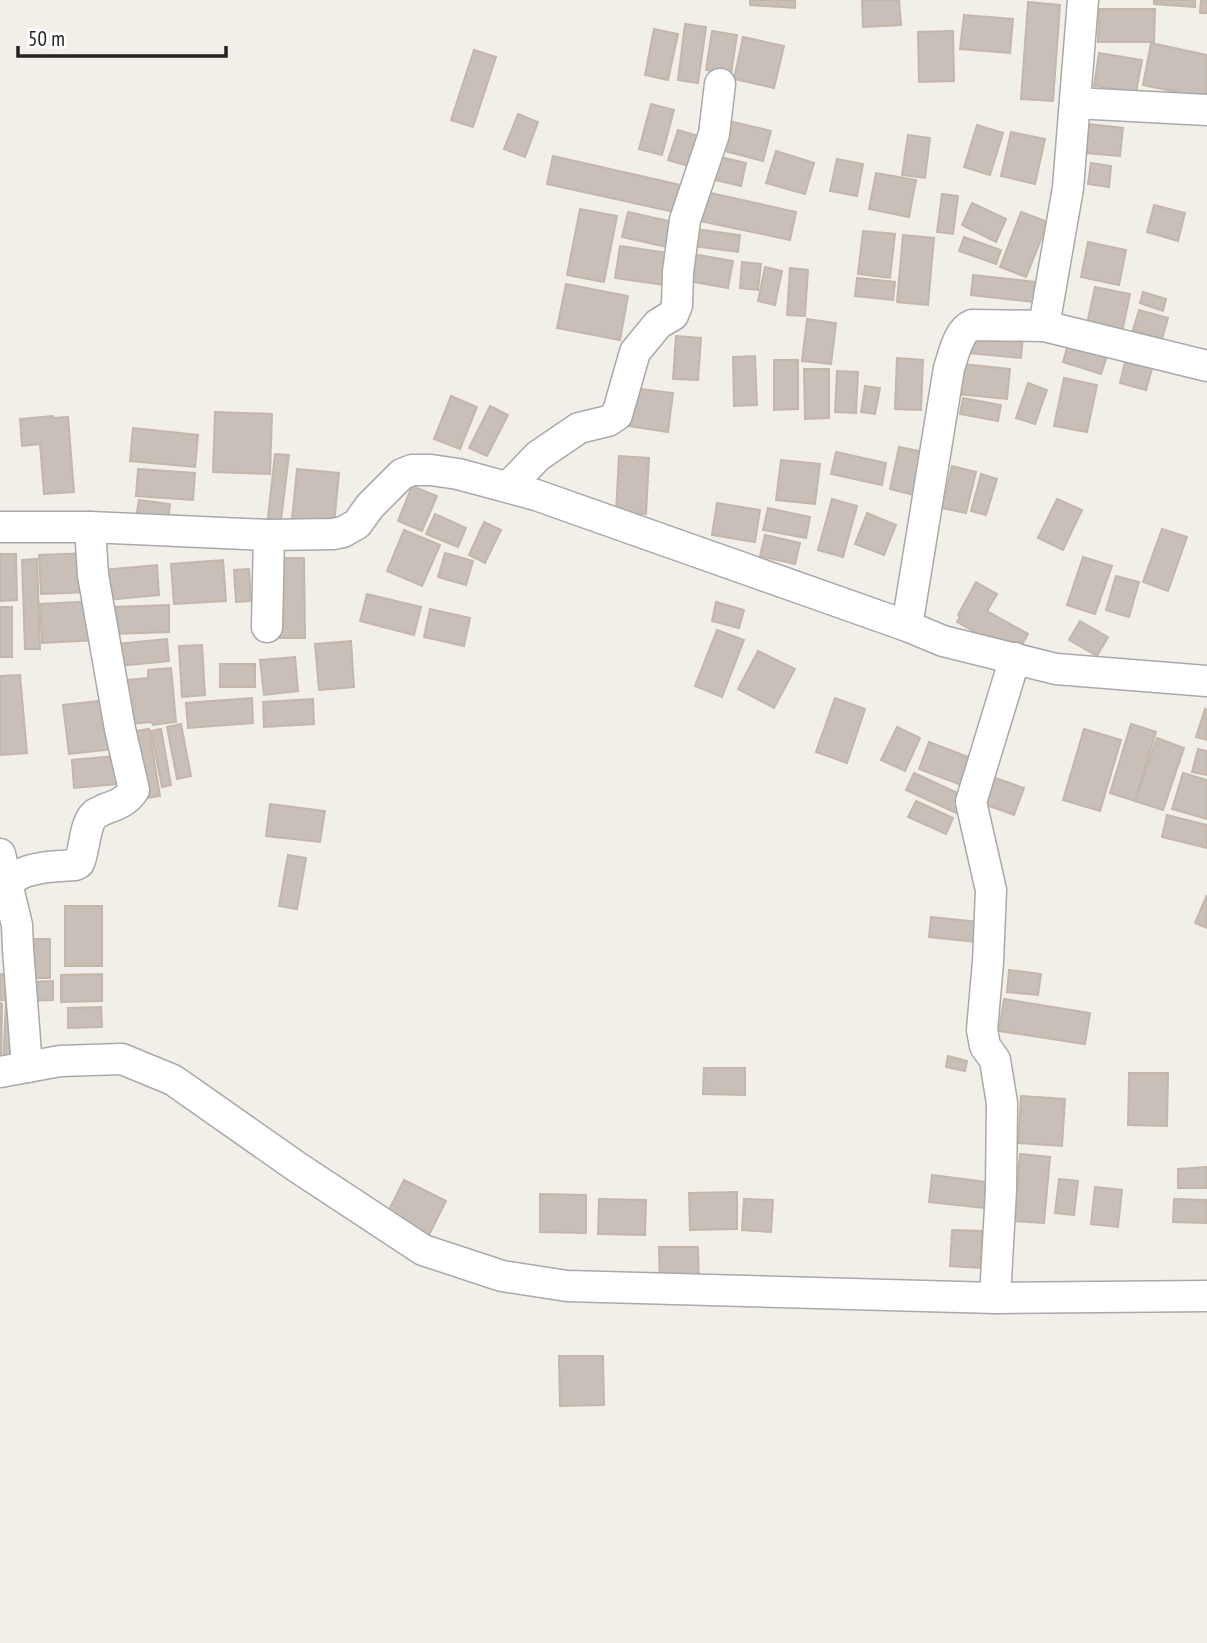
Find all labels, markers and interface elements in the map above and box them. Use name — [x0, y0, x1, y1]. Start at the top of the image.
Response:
scale bar — [18, 14, 226, 58]
text: 50 m — [28, 25, 65, 52]

